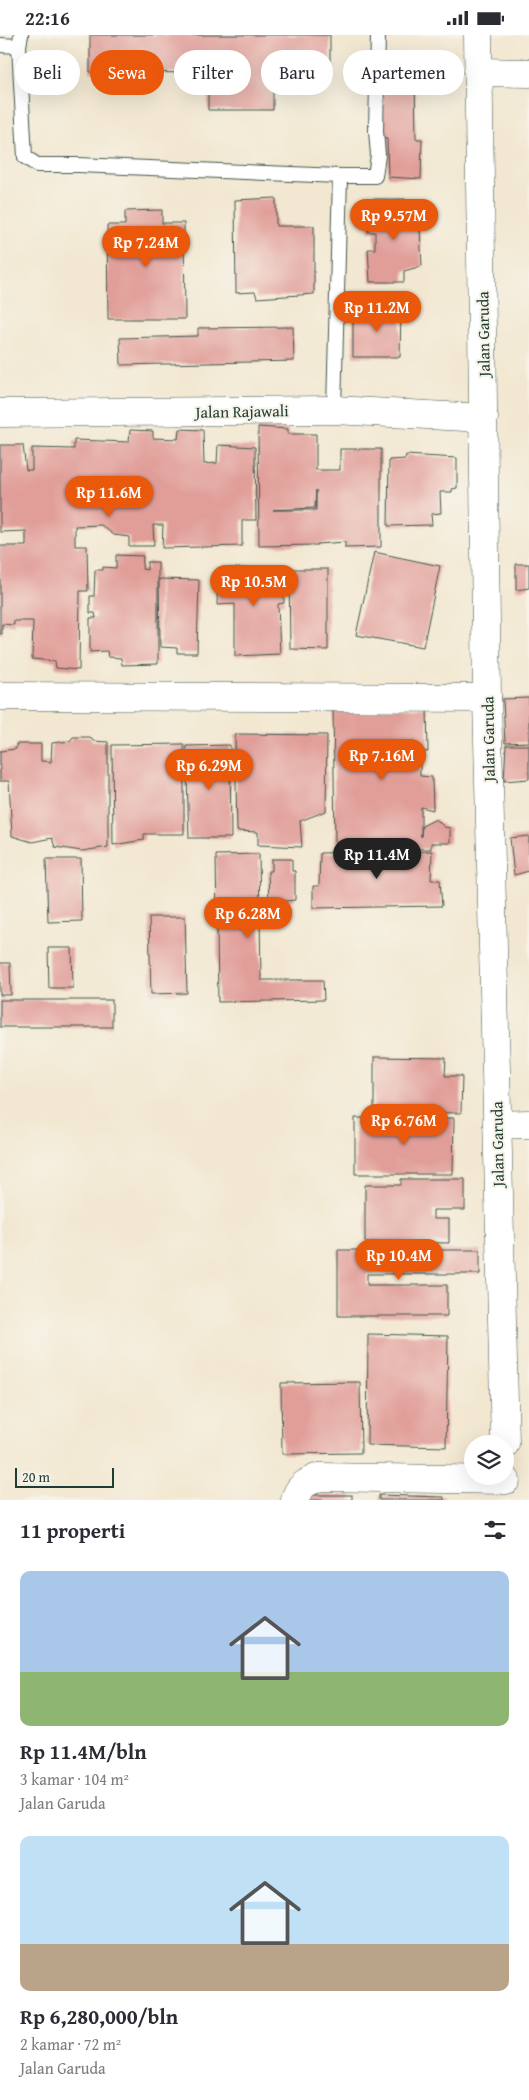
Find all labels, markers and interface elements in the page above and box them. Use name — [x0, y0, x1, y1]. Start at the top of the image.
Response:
text: 22:16 — [25, 4, 70, 32]
chip: Beli — [15, 50, 80, 95]
chip: Sewa — [90, 50, 164, 95]
chip: Filter — [174, 50, 251, 95]
chip: Baru — [261, 50, 333, 95]
chip: Apartemen — [343, 50, 464, 95]
pin: Rp 9.57M — [342, 199, 446, 241]
text: Rp 9.57M — [361, 203, 427, 227]
pin: Rp 7.24M — [94, 225, 198, 268]
text: Rp 7.24M — [113, 230, 179, 254]
pin: Rp 11.2M — [325, 291, 429, 333]
street label: Jalan Garuda — [470, 291, 496, 379]
text: Rp 11.2M — [344, 295, 410, 319]
street label: Jalan Rajawali — [193, 398, 289, 424]
pin: Rp 11.6M — [57, 475, 161, 518]
text: Rp 11.6M — [76, 480, 142, 504]
pin: Rp 10.5M — [202, 565, 306, 607]
text: Rp 10.5M — [221, 569, 287, 593]
street label: Jalan Garuda — [475, 696, 501, 784]
pin: Rp 7.16M — [330, 739, 434, 781]
text: Rp 7.16M — [349, 743, 415, 767]
pin: Rp 6.29M — [157, 749, 261, 791]
text: Rp 6.29M — [176, 753, 242, 777]
pin: Rp 11.4M — [325, 837, 429, 880]
text: Rp 11.4M — [344, 842, 410, 866]
pin: Rp 6.28M — [196, 897, 300, 939]
text: Rp 6.28M — [215, 901, 281, 925]
street label: Jalan Garuda — [484, 1101, 510, 1189]
pin: Rp 6.76M — [352, 1103, 456, 1146]
text: Rp 6.76M — [371, 1108, 437, 1132]
pin: Rp 10.4M — [347, 1239, 451, 1281]
text: Rp 10.4M — [366, 1243, 432, 1267]
map controls — [464, 1435, 514, 1485]
button: layers — [464, 1435, 514, 1485]
scale bar — [15, 1465, 114, 1488]
text: 20 m — [22, 1467, 50, 1487]
text: 11 properti — [20, 1515, 125, 1546]
icon: filters — [481, 1516, 509, 1544]
icon: home — [220, 1603, 310, 1693]
text: Rp 11.4M/bln — [20, 1736, 147, 1767]
text: 3 kamar · 104 m² — [20, 1767, 129, 1791]
text: Jalan Garuda — [20, 1791, 106, 1815]
icon: home — [220, 1868, 310, 1958]
text: Rp 6,280,000/bln — [20, 2001, 178, 2032]
text: 2 kamar · 72 m² — [20, 2032, 121, 2056]
text: Jalan Garuda — [20, 2056, 106, 2080]

